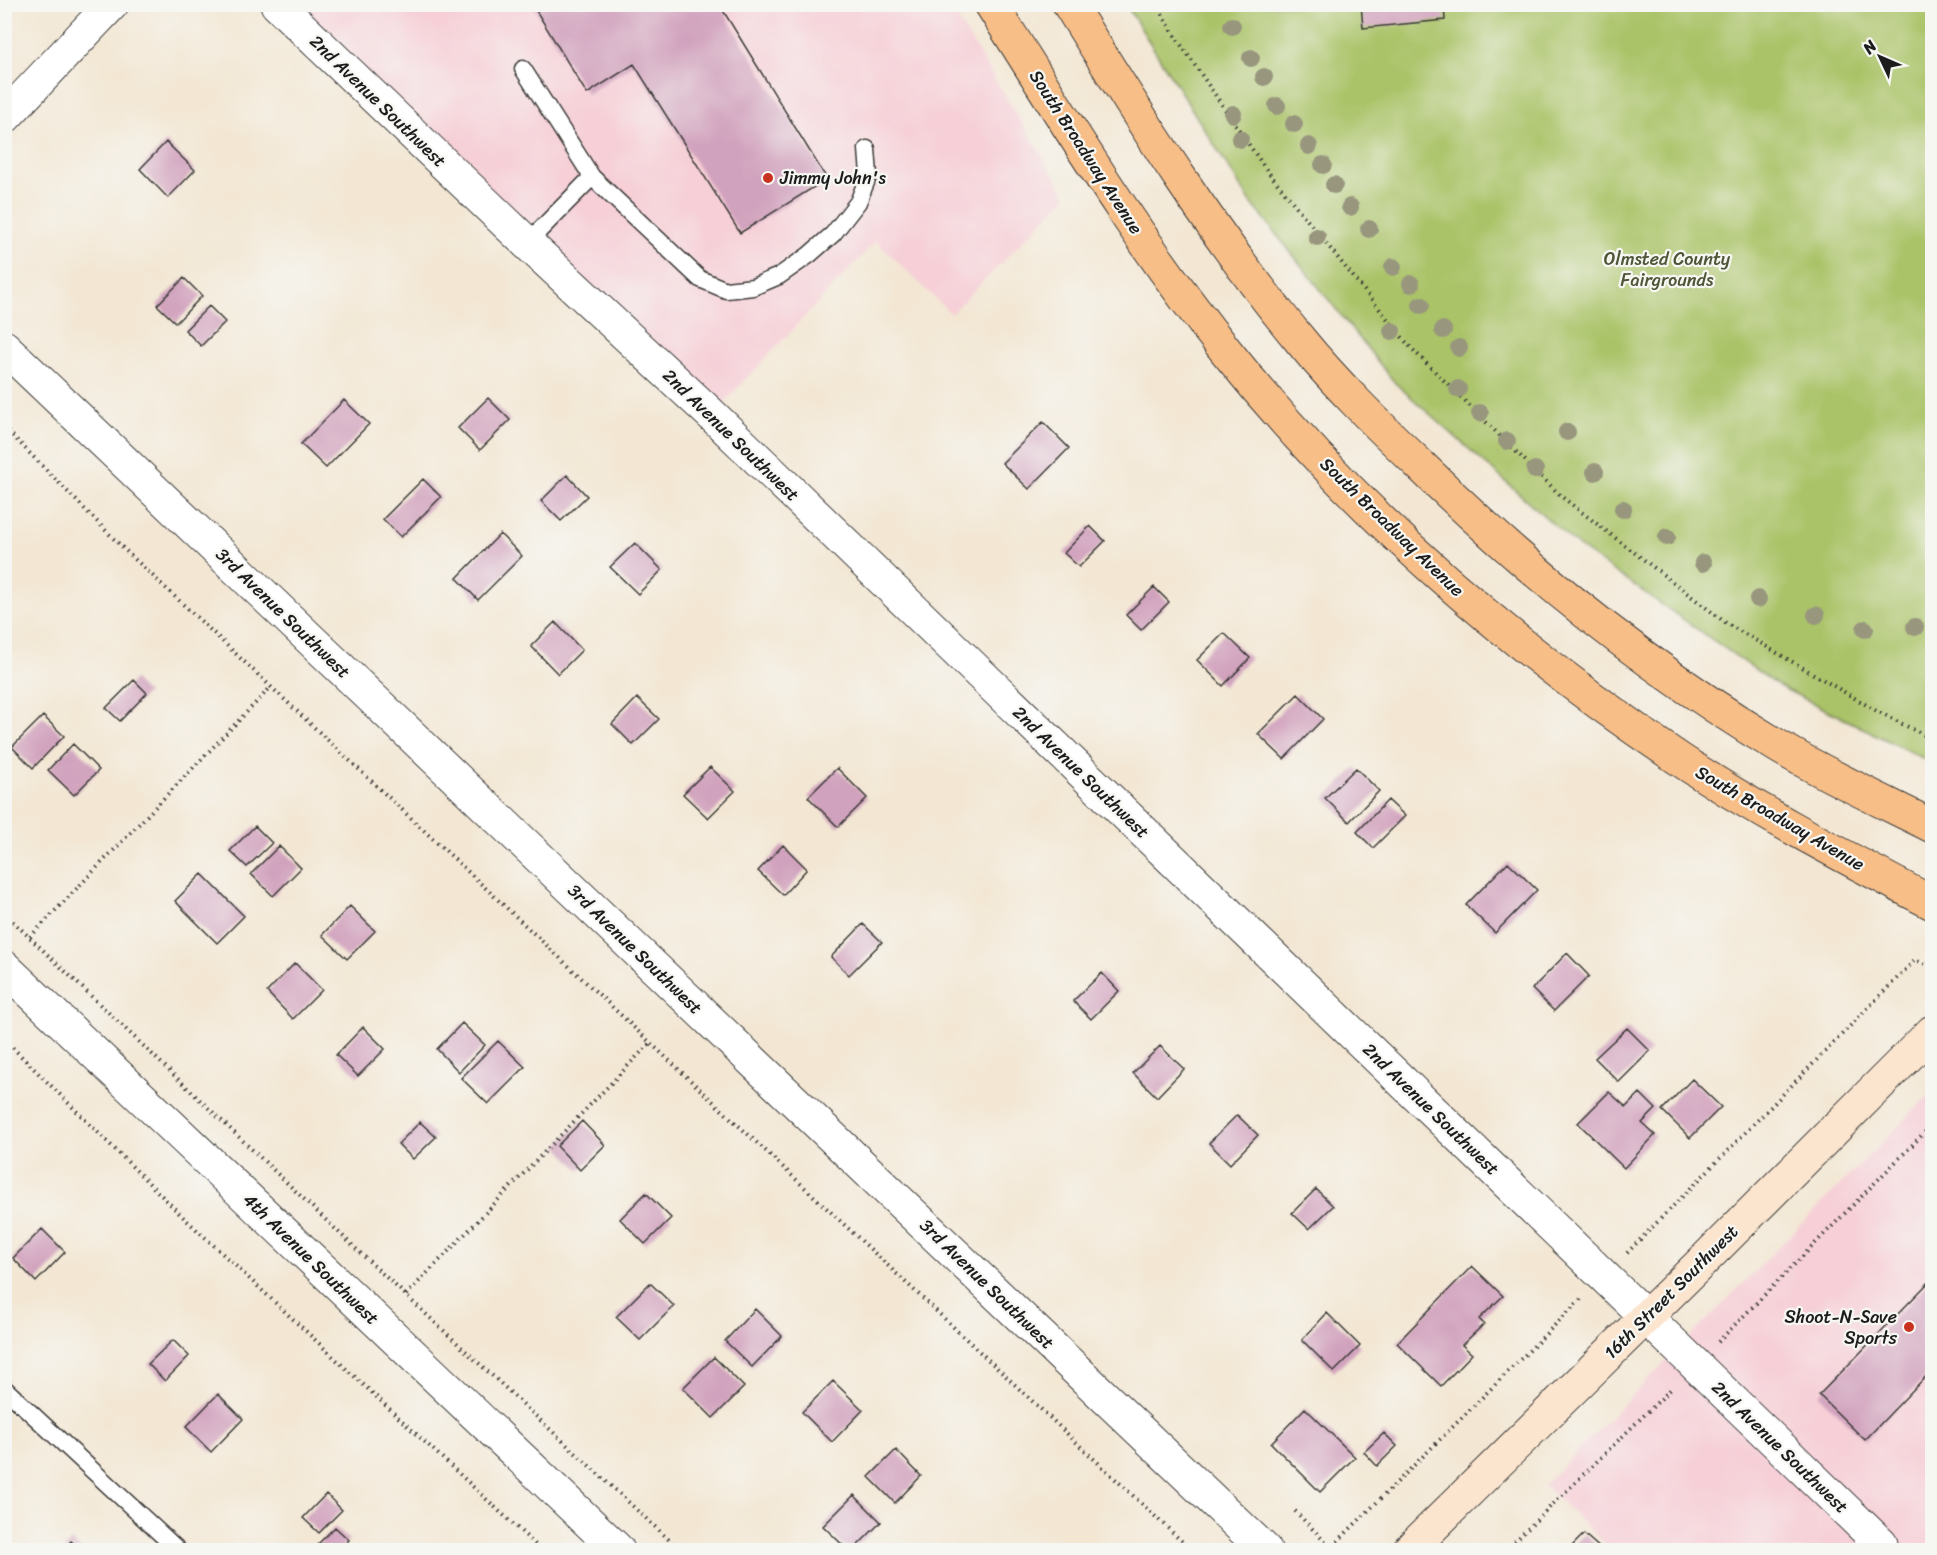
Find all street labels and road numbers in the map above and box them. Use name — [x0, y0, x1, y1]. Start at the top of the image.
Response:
street label: 2nd Avenue Southwest — [302, 27, 454, 175]
street label: South Broadway Avenue — [1021, 63, 1151, 241]
street label: 2nd Avenue Southwest — [655, 361, 807, 509]
street label: South Broadway Avenue — [1312, 449, 1472, 605]
street label: 3rd Avenue Southwest — [208, 540, 358, 687]
street label: 2nd Avenue Southwest — [1005, 698, 1157, 846]
street label: South Broadway Avenue — [1689, 756, 1871, 880]
street label: 3rd Avenue Southwest — [560, 876, 710, 1023]
street label: 2nd Avenue Southwest — [1355, 1035, 1507, 1183]
street label: 4th Avenue Southwest — [235, 1185, 387, 1333]
street label: 3rd Avenue Southwest — [912, 1211, 1062, 1358]
street label: 16th Street Southwest — [1596, 1217, 1746, 1367]
street label: 2nd Avenue Southwest — [1704, 1373, 1856, 1521]

